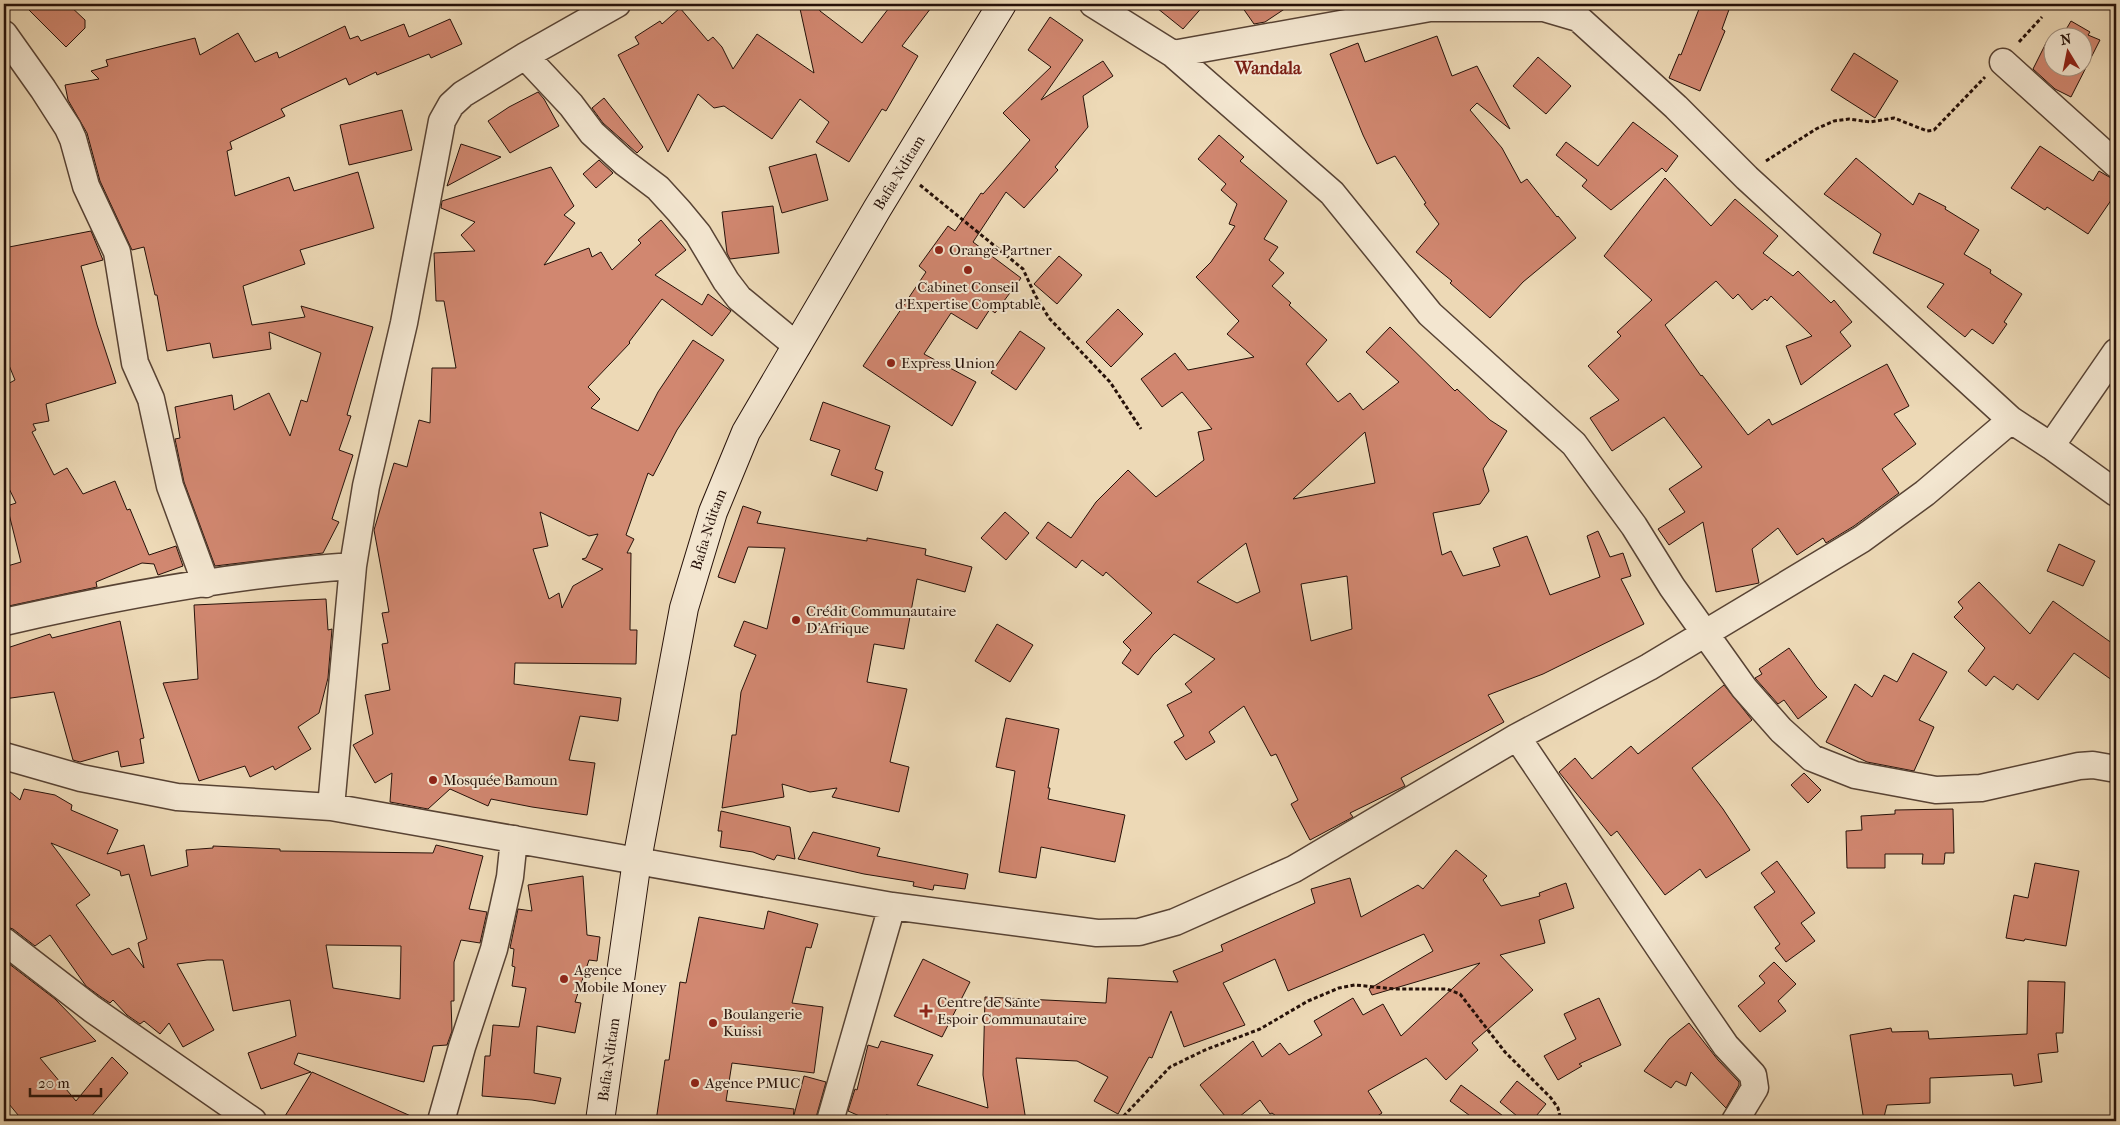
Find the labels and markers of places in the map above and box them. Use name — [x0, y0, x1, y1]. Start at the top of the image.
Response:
place label: Orange Partner — [949, 241, 1052, 259]
marker: Orange Partner — [933, 244, 945, 256]
marker: Cabinet Conseil d'Expertise Comptable — [962, 264, 974, 276]
place label: Cabinet Conseil d'Expertise Comptable — [895, 278, 1042, 313]
place label: Express Union — [901, 354, 995, 372]
marker: Express Union — [885, 357, 897, 369]
place label: Crédit Communautaire D'Afrique — [806, 602, 957, 637]
marker: Crédit Communautaire D'Afrique — [790, 614, 802, 626]
place label: Mosquée Bamoun — [443, 771, 558, 789]
marker: Mosquée Bamoun — [427, 774, 439, 786]
place label: Agence Mobile Money — [573, 961, 668, 996]
marker: Agence Mobile Money — [558, 973, 570, 985]
place label: Centre de Sante Espoir Communautaire — [937, 993, 1087, 1028]
marker: Centre de Sante Espoir Communautaire — [919, 1004, 933, 1018]
place label: Boulangerie Kuissi — [723, 1005, 803, 1040]
marker: Boulangerie Kuissi — [707, 1017, 719, 1029]
place label: Agence PMUC — [704, 1074, 800, 1092]
marker: Agence PMUC — [689, 1077, 701, 1089]

